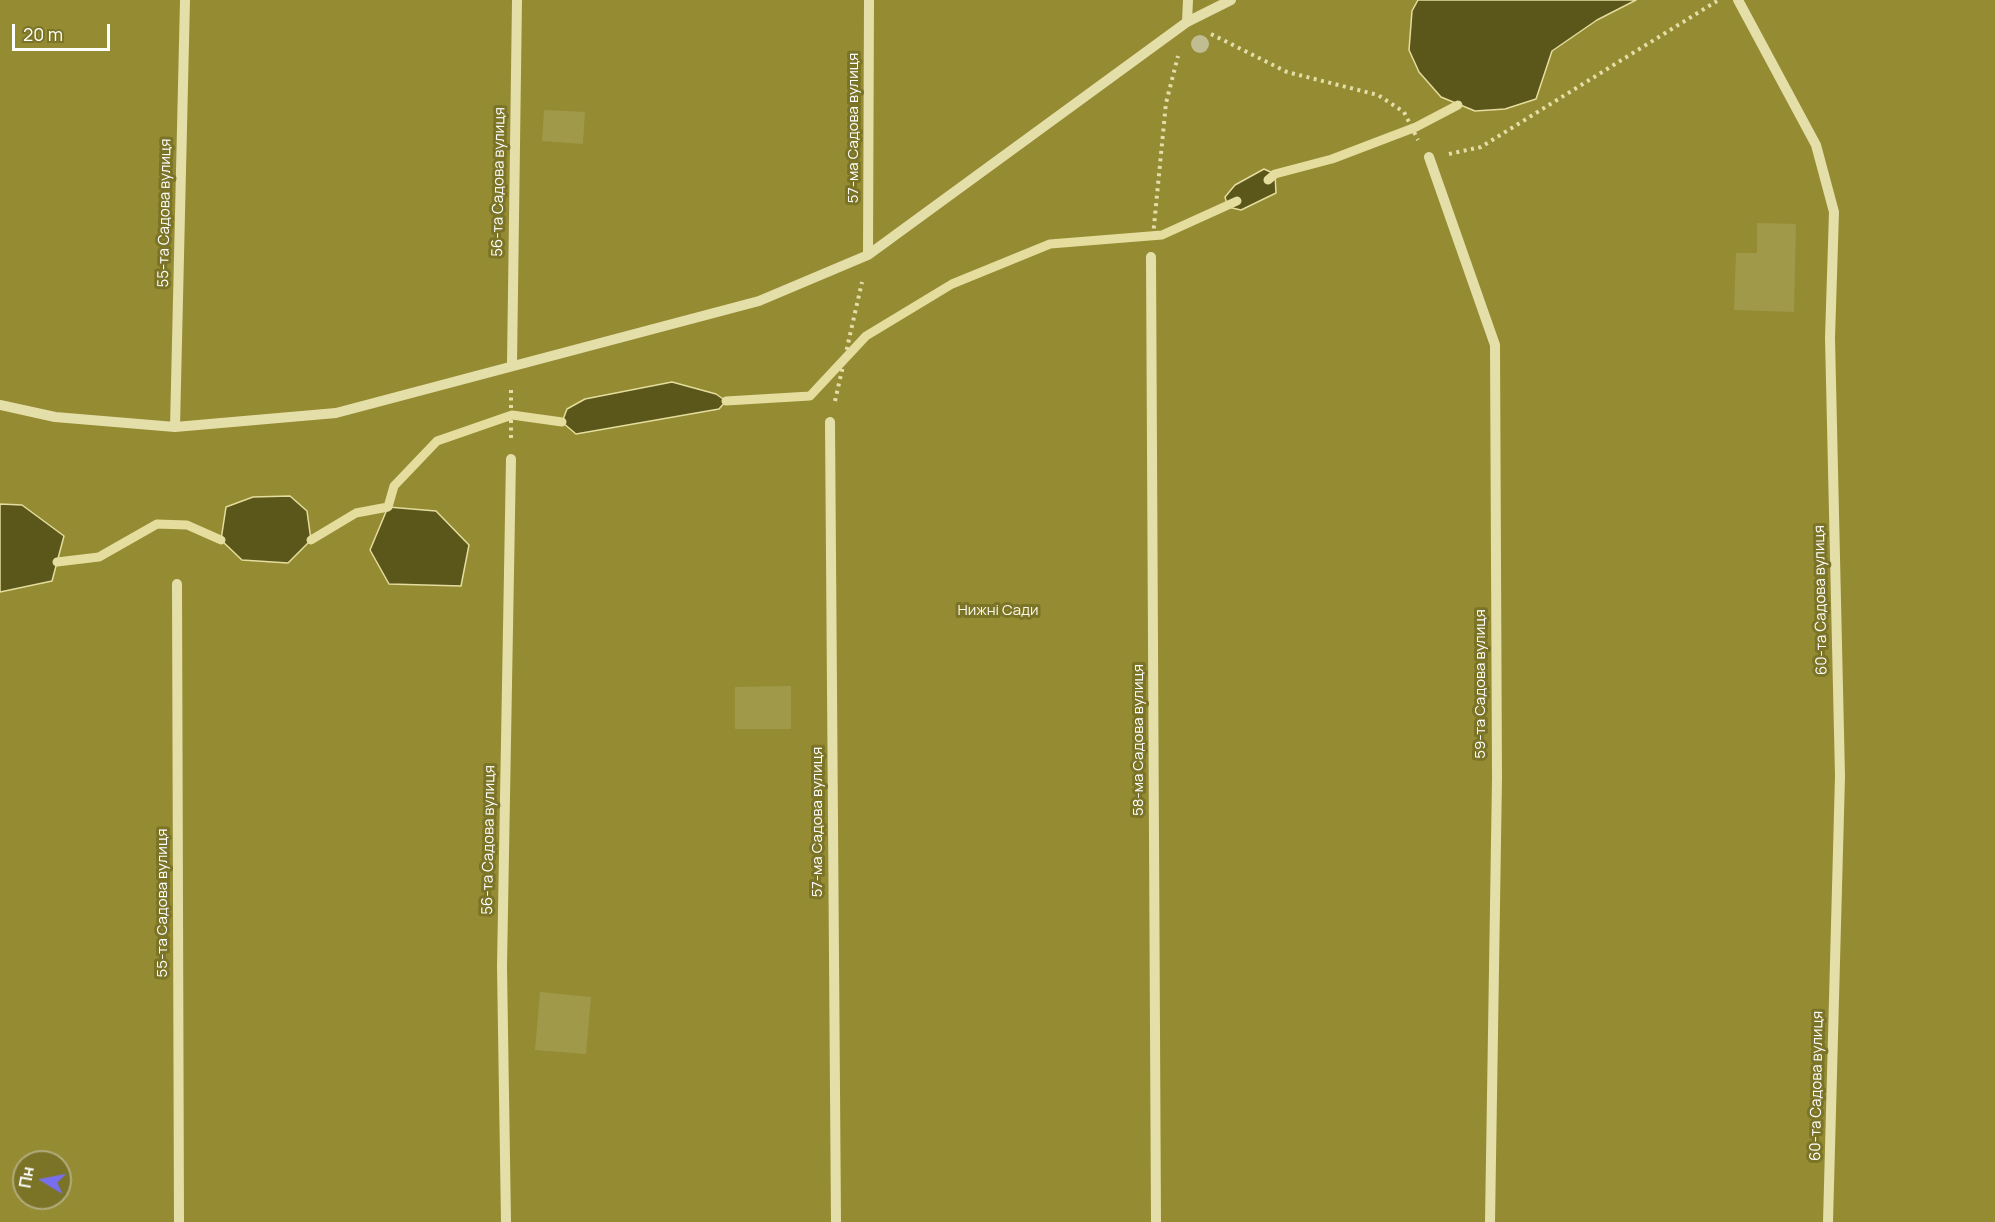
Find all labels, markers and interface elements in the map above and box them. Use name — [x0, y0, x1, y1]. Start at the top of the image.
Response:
scale bar — [15, 12, 112, 50]
text: 20 m — [23, 22, 63, 46]
street label: 57-ма Садова вулиця — [845, 53, 863, 203]
street label: 56-та Садова вулиця — [489, 107, 509, 257]
street label: 55-та Садова вулиця — [155, 138, 175, 288]
street label: 60-та Садова вулиця — [1811, 525, 1831, 675]
park label: Нижні Сади — [957, 602, 1039, 620]
street label: 59-та Садова вулиця — [1472, 609, 1490, 759]
street label: 58-ма Садова вулиця — [1130, 664, 1148, 816]
street label: 57-ма Садова вулиця — [809, 747, 827, 897]
street label: 56-та Садова вулиця — [479, 765, 499, 915]
street label: 55-та Садова вулиця — [154, 829, 172, 977]
street label: 60-та Садова вулиця — [1807, 1011, 1827, 1161]
north arrow — [12, 1150, 72, 1210]
text: Пн — [14, 1165, 39, 1190]

